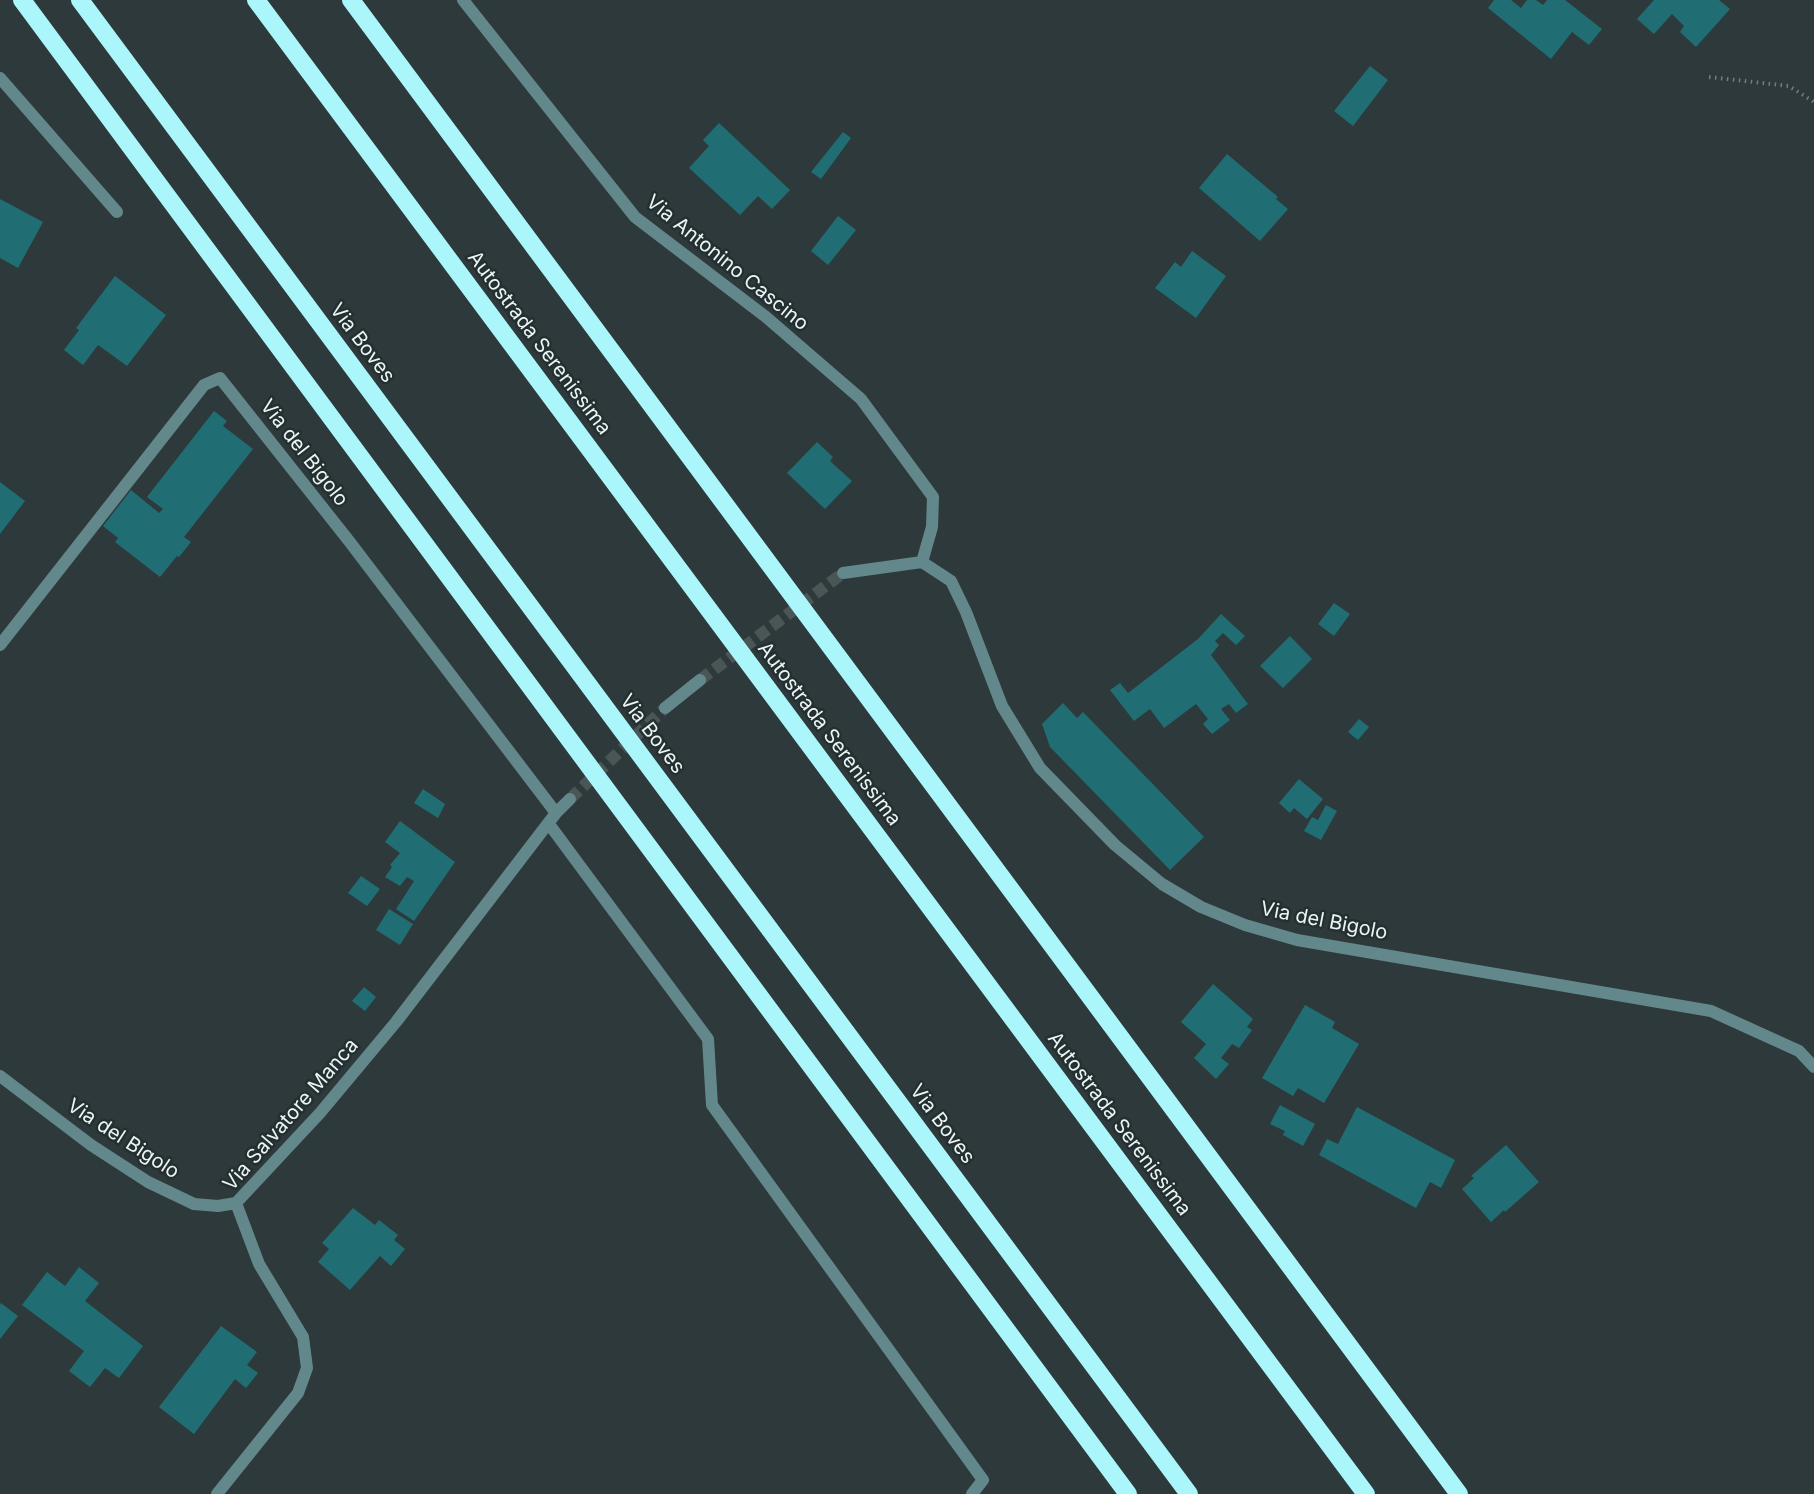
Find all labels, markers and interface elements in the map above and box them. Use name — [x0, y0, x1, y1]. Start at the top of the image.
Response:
street label: Via Antonino Cascino — [641, 190, 813, 336]
street label: Autostrada Serenissima — [462, 246, 616, 440]
street label: Via Boves — [324, 299, 400, 387]
street label: Via del Bigolo — [255, 395, 353, 511]
street label: Autostrada Serenissima — [752, 637, 906, 831]
street label: Via Boves — [614, 690, 690, 778]
street label: Via del Bigolo — [1258, 897, 1390, 945]
street label: Autostrada Serenissima — [1042, 1027, 1196, 1221]
street label: Via Salvatore Manca — [218, 1034, 364, 1196]
street label: Via Boves — [904, 1080, 980, 1168]
street label: Via del Bigolo — [62, 1094, 184, 1184]

